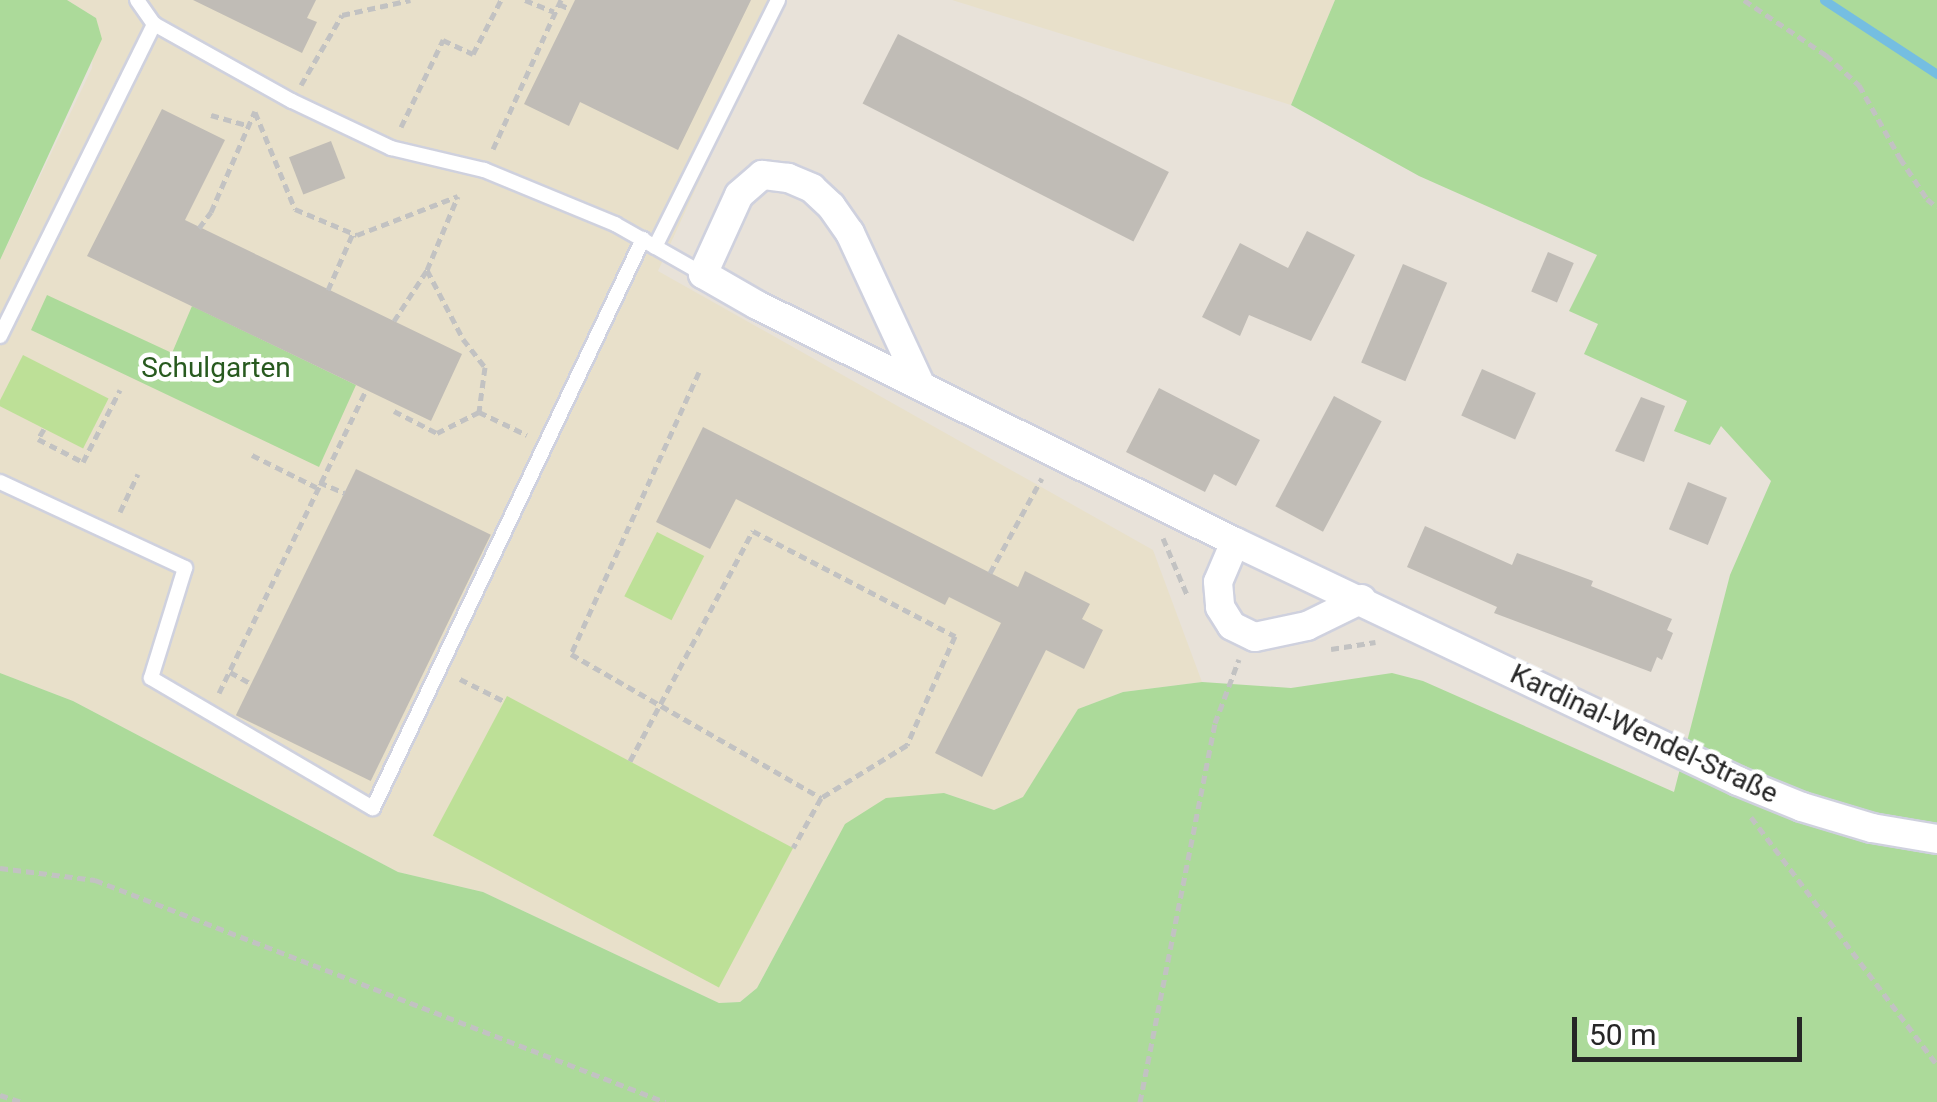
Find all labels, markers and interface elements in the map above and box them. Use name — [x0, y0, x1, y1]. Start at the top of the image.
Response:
park label: Schulgarten — [141, 351, 291, 385]
street label: Kardinal-Wendel-Straße — [1505, 657, 1783, 811]
scale bar — [1577, 997, 1807, 1059]
text: 50 m — [1589, 1017, 1656, 1052]

